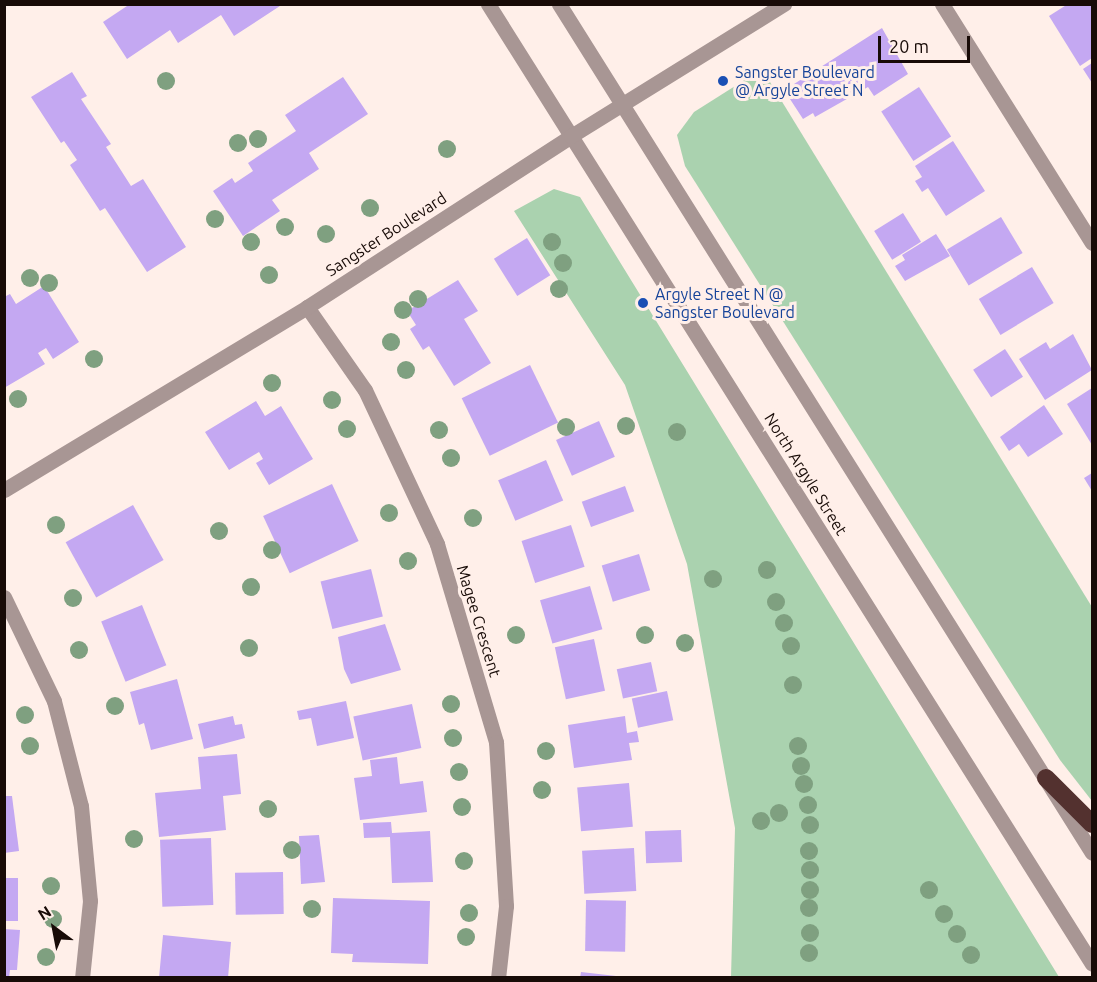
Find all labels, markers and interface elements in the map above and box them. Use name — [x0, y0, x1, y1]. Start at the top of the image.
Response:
scale bar — [881, 24, 972, 62]
text: 20 m — [889, 36, 929, 56]
place label: Sangster Boulevard @ Argyle Street N — [735, 62, 875, 100]
marker: Sangster Boulevard @ Argyle Street N — [716, 74, 730, 88]
street label: Sangster Boulevard — [322, 188, 450, 280]
place label: Argyle Street N @ Sangster Boulevard — [655, 284, 795, 322]
marker: Argyle Street N @ Sangster Boulevard — [636, 296, 650, 310]
street label: North Argyle Street — [761, 409, 851, 539]
street label: Magee Crescent — [453, 563, 505, 679]
north arrow — [24, 898, 84, 958]
text: N — [35, 902, 54, 924]

